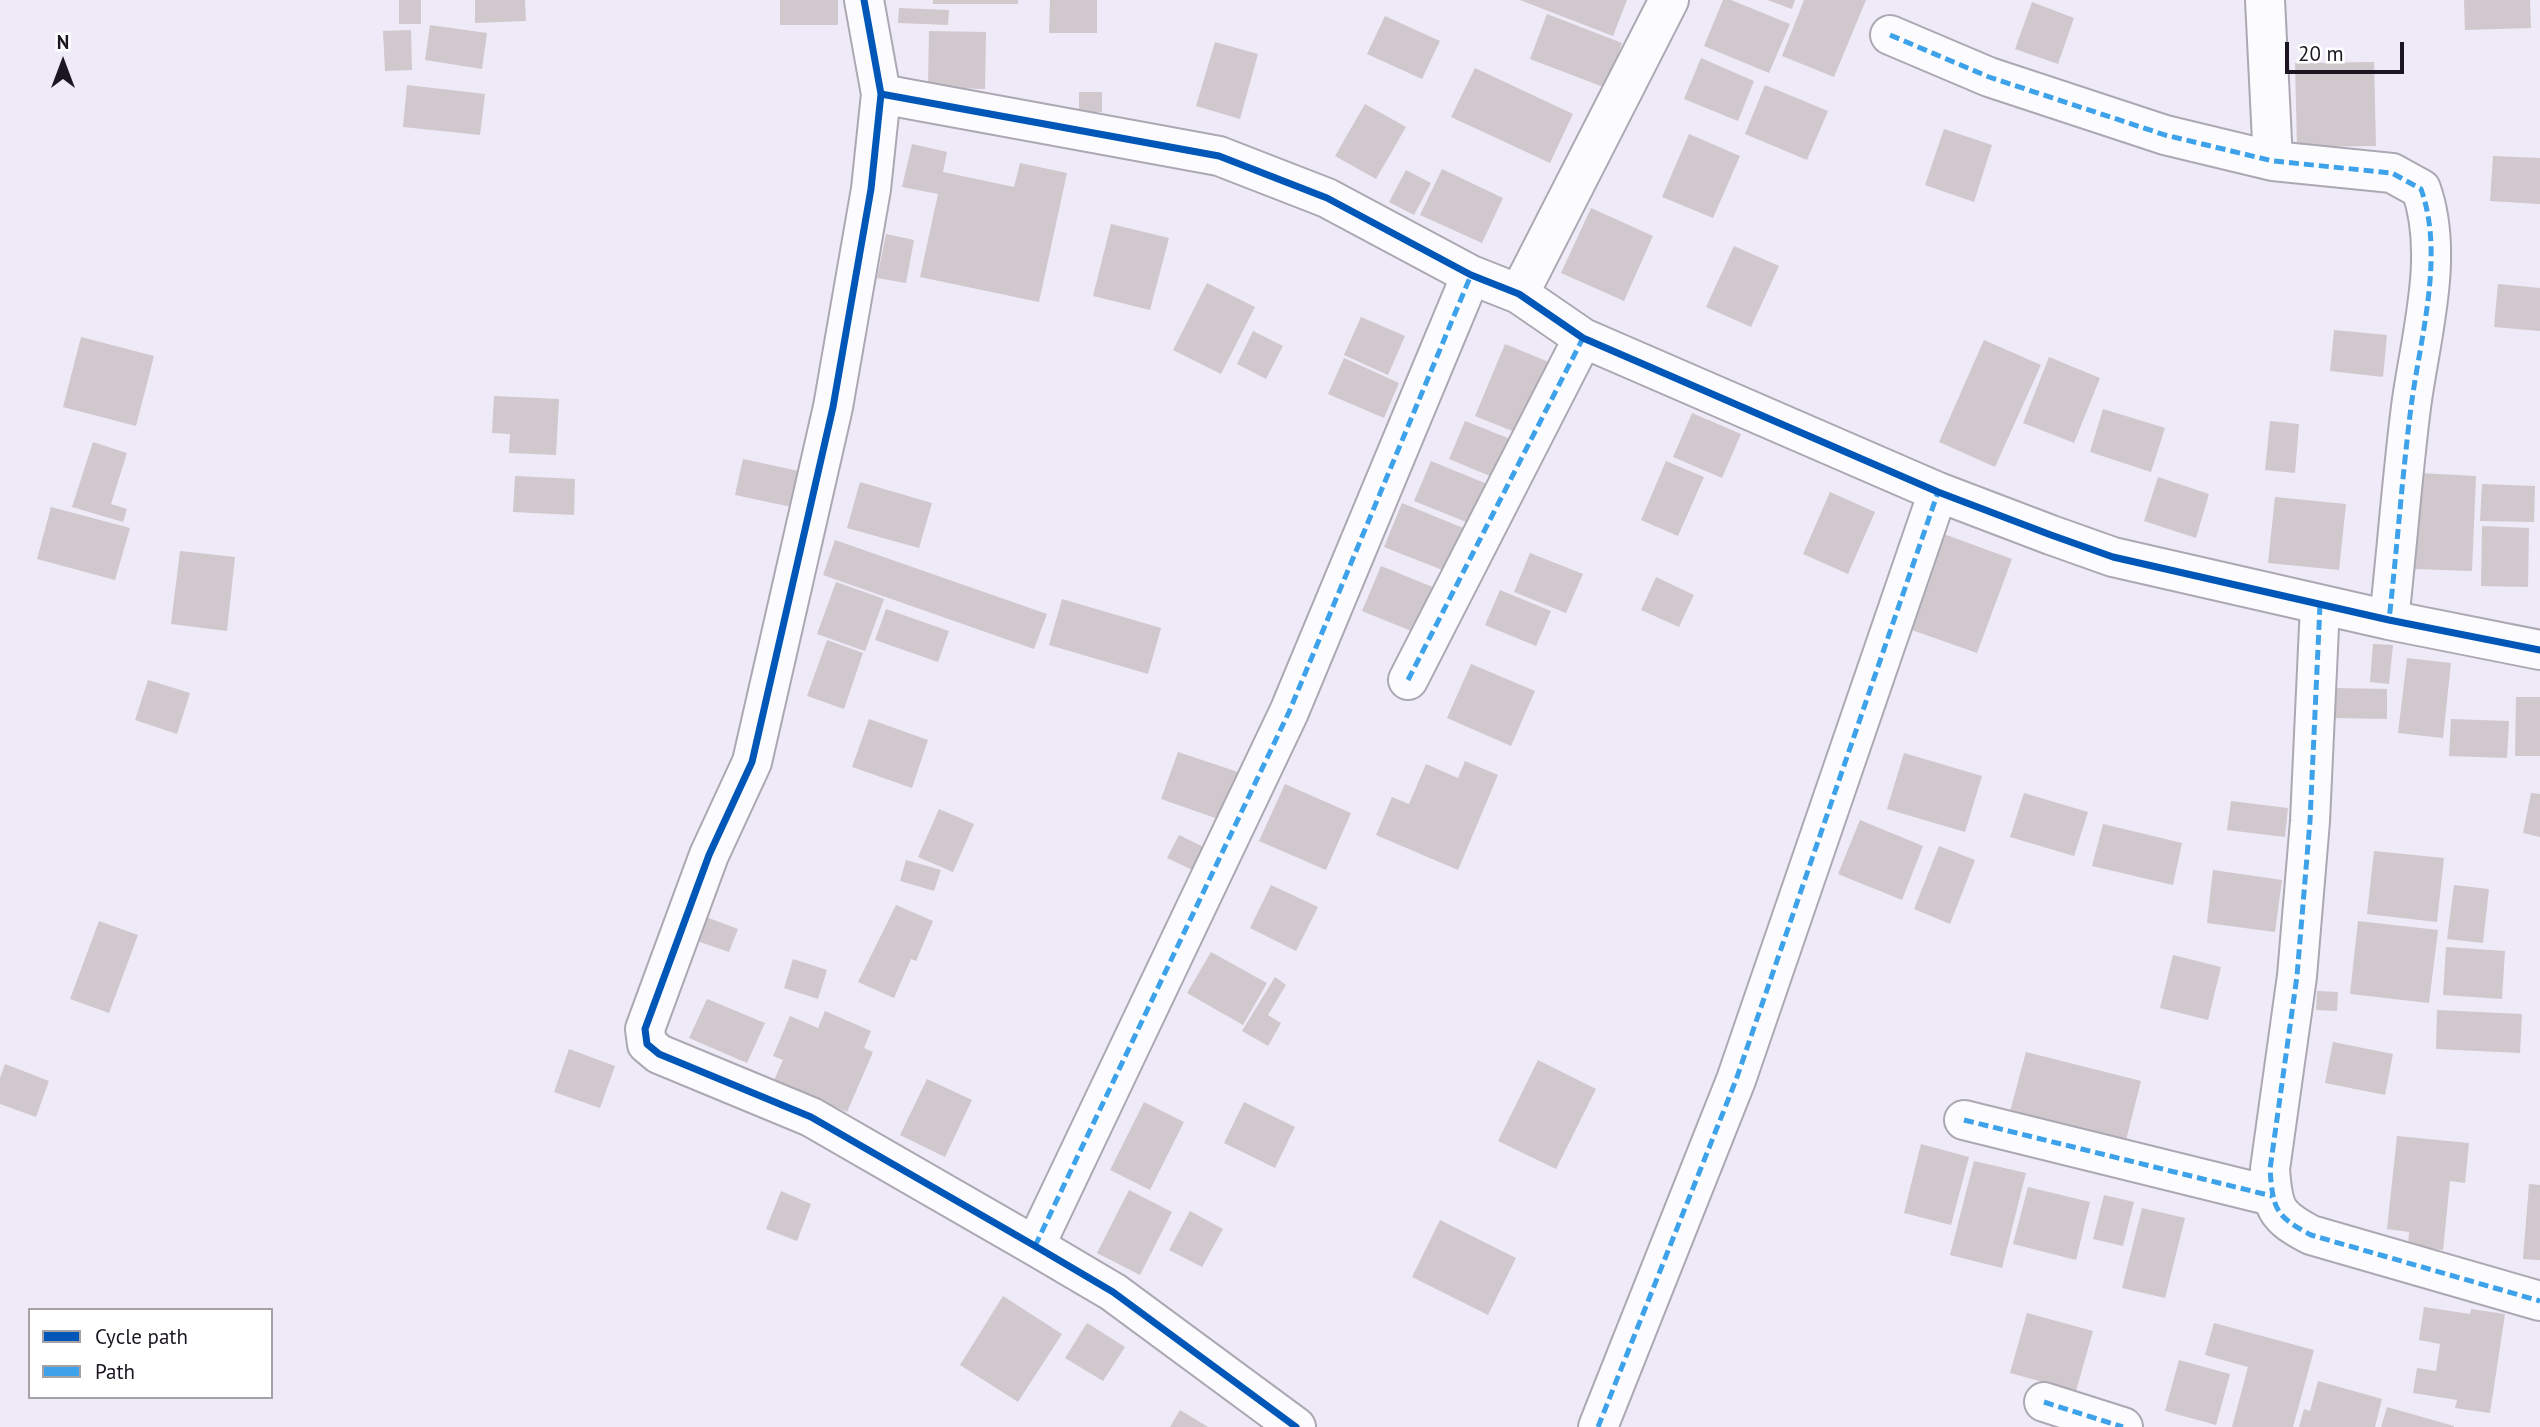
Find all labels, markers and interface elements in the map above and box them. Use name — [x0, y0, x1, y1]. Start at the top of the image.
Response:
north arrow — [28, 28, 98, 98]
scale bar — [2288, 28, 2407, 72]
text: N — [57, 30, 69, 54]
text: 20 m — [2298, 40, 2344, 67]
legend — [28, 1308, 273, 1399]
text: Cycle path — [95, 1323, 188, 1350]
text: Path — [95, 1358, 135, 1385]

